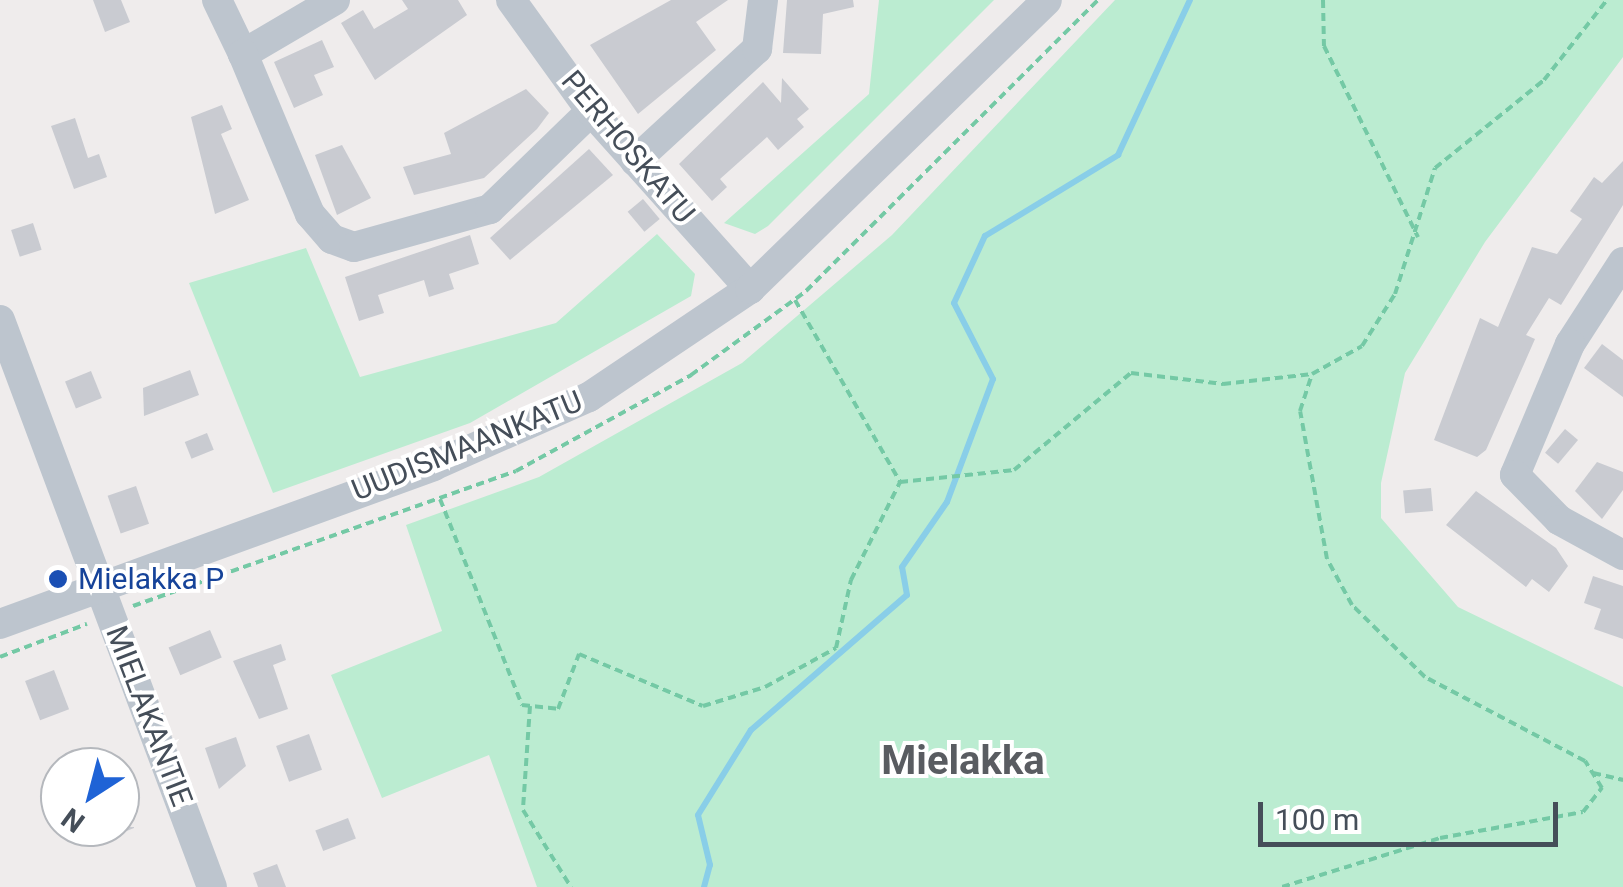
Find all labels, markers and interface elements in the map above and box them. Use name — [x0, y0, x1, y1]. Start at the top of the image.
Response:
street label: PERHOSKATU — [554, 63, 702, 231]
street label: UUDISMAANKATU — [346, 383, 588, 509]
place label: Mielakka P — [78, 561, 224, 597]
marker: Mielakka P — [47, 568, 69, 590]
street label: MIELAKANTIE — [98, 621, 200, 811]
district label: Mielakka — [881, 737, 1045, 785]
north arrow — [40, 747, 140, 847]
scale bar — [1263, 782, 1563, 844]
text: N — [56, 801, 91, 839]
text: 100 m — [1275, 802, 1359, 837]

